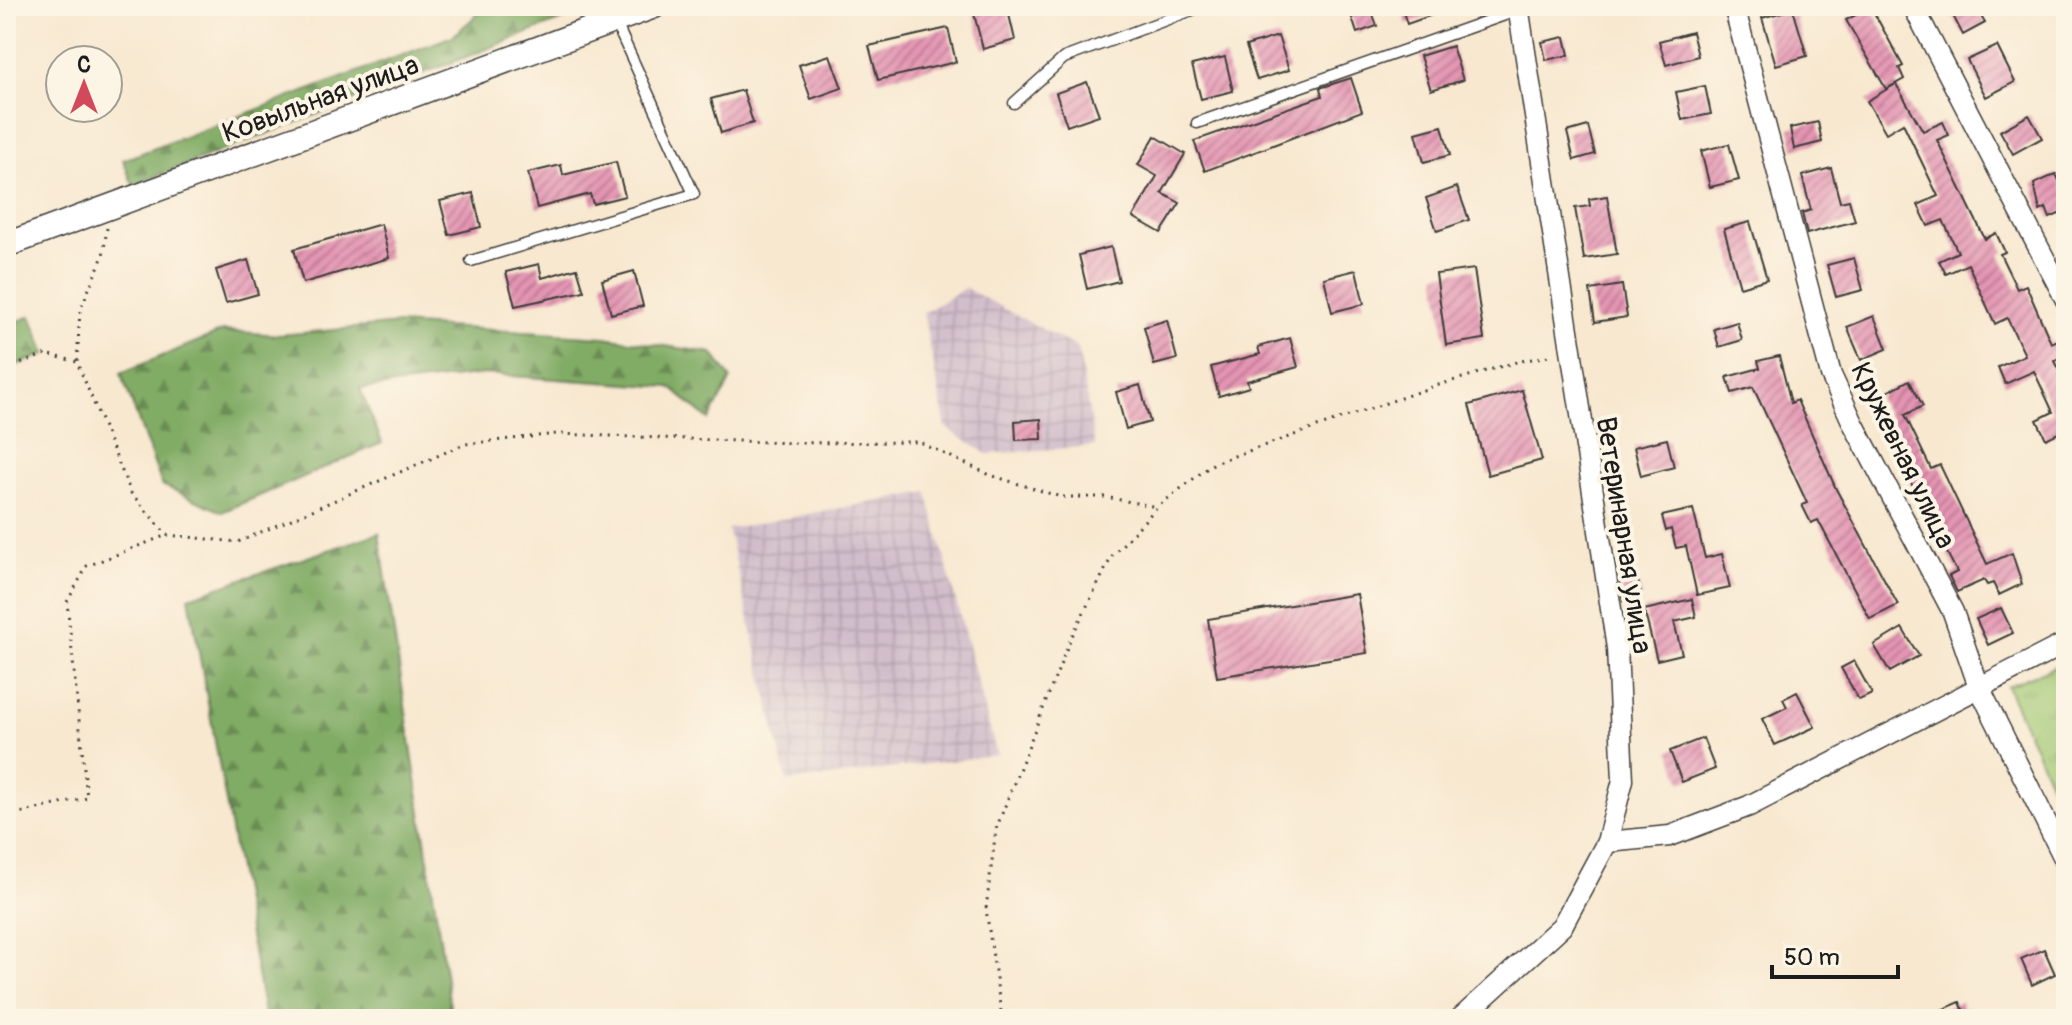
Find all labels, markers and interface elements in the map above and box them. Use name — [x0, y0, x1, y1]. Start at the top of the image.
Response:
north arrow — [44, 44, 124, 124]
street label: Ковыльная улица — [218, 48, 424, 151]
text: С — [77, 51, 91, 79]
street label: Кружевная улица — [1842, 357, 1963, 554]
street label: Ветеринарная улица — [1588, 414, 1660, 656]
scale bar — [1772, 929, 1898, 979]
text: 50 m — [1784, 943, 1840, 972]

